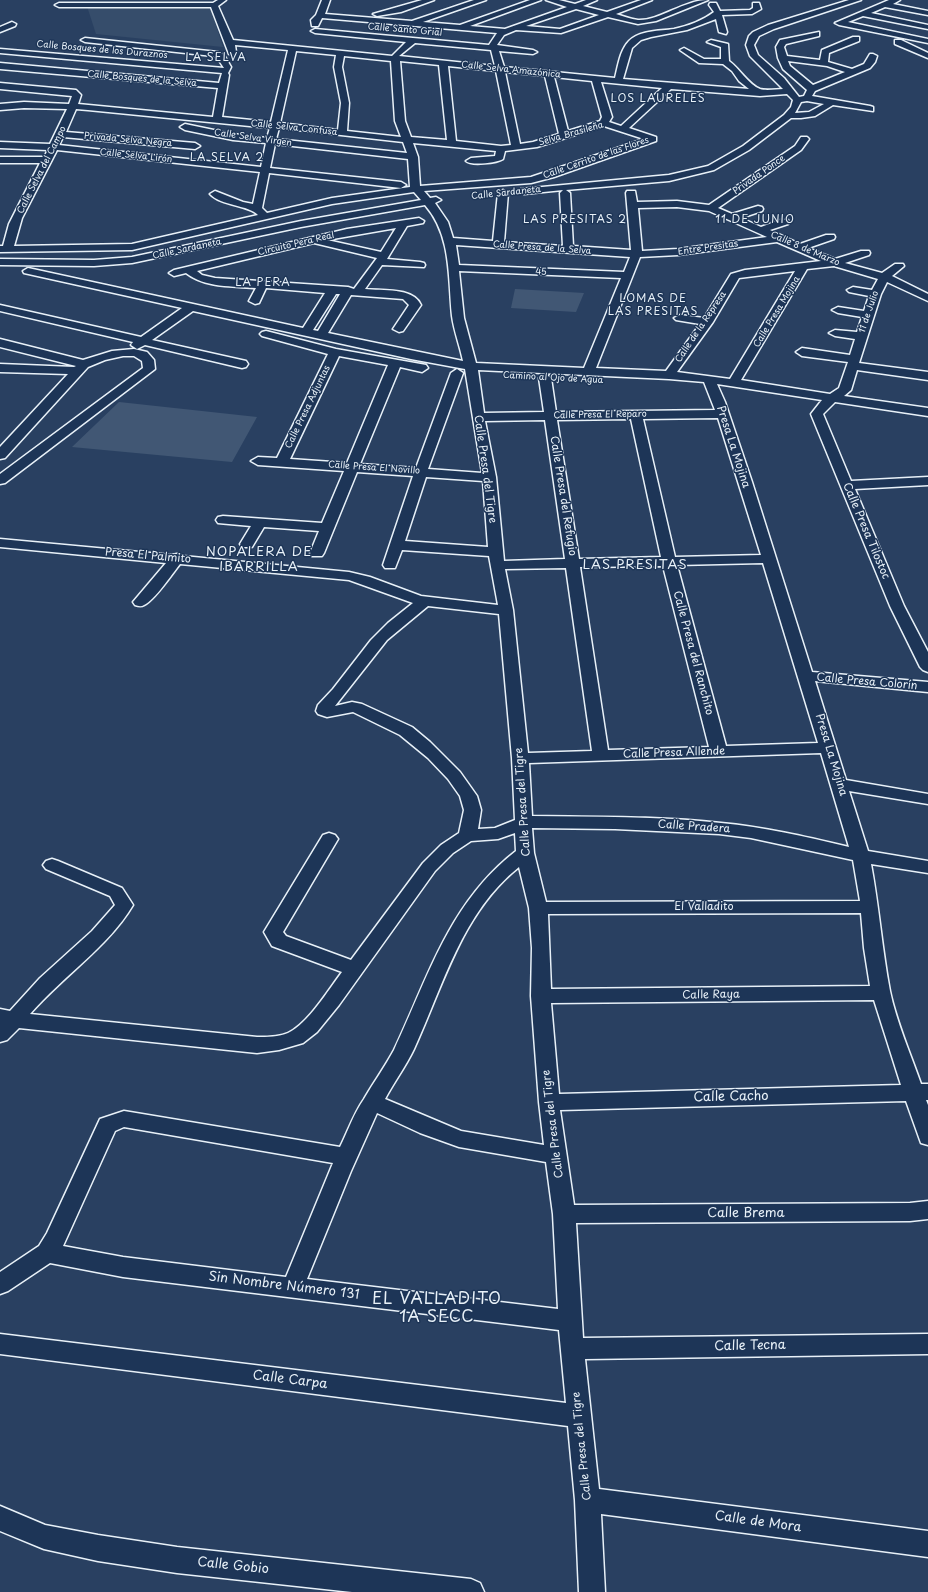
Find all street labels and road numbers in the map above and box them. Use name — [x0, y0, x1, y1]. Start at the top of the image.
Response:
street label: Calle Santo Grial — [367, 21, 443, 39]
street label: Calle Bosques de los Duraznos — [36, 39, 168, 61]
street label: Calle Selva Amazónica — [461, 59, 561, 81]
street label: Calle Bosques de la Selva — [87, 69, 197, 89]
street label: Calle Selva Confusa — [250, 118, 338, 138]
street label: Selva Brasileña — [537, 120, 605, 148]
street label: Calle Selva del Campo — [15, 125, 69, 215]
street label: Calle Selva Virgen — [213, 127, 293, 149]
street label: Privada Selva Negra — [84, 131, 172, 149]
street label: Calle Cerrito de las Flores — [542, 135, 650, 181]
street label: Calle Selva Lirón — [99, 147, 173, 165]
street label: Privada Ponce — [731, 153, 787, 197]
street label: Calle Sardaneta — [471, 184, 541, 202]
street label: Circuito Pera Real — [257, 230, 335, 258]
street label: Calle 8 de Marzo — [769, 230, 841, 268]
street label: Calle Sardaneta — [152, 236, 222, 262]
street label: Entre Presitas — [677, 238, 739, 258]
street label: Calle Presa de la Selva — [493, 239, 591, 257]
street label: 45 — [535, 266, 547, 278]
street label: Calle Presa Mojina — [751, 274, 803, 350]
street label: Calle de la Represa — [673, 289, 729, 365]
street label: 11 de Julio — [857, 289, 881, 335]
street label: Calle Presa Adjuntas — [283, 364, 333, 450]
street label: Camino al Ojo de Agua — [503, 370, 603, 386]
street label: Presa La Mojina — [714, 404, 752, 490]
street label: Calle Presa El Reparo — [553, 409, 647, 421]
street label: Calle Presa del Tigre — [471, 414, 499, 524]
street label: Calle Presa del Refugio — [547, 435, 579, 557]
street label: Calle Presa El Novillo — [328, 459, 420, 477]
street label: Calle Presa Tilostoc — [840, 481, 892, 581]
street label: Presa El Palmito — [104, 546, 192, 566]
street label: Calle Presa del Ranchito — [670, 589, 716, 717]
street label: Calle Presa Colorín — [816, 671, 918, 693]
street label: Presa La Mojina — [812, 712, 850, 798]
street label: Calle Presa Allende — [623, 745, 725, 761]
street label: Calle Presa del Tigre — [513, 747, 533, 857]
street label: Calle Pradera — [657, 818, 731, 836]
street label: El Valladito — [674, 900, 734, 914]
street label: Calle Raya — [682, 988, 740, 1002]
street label: Calle Presa del Tigre — [540, 1069, 566, 1179]
street label: Calle Cacho — [693, 1089, 769, 1105]
street label: Calle Brema — [707, 1205, 785, 1221]
street label: Sin Nombre Número 131 — [208, 1269, 360, 1303]
street label: Calle Tecna — [714, 1338, 786, 1354]
street label: Calle Carpa — [252, 1368, 328, 1392]
street label: Calle Presa del Tigre — [570, 1391, 594, 1501]
street label: Calle de Mora — [714, 1508, 802, 1536]
street label: Calle Gobio — [196, 1554, 270, 1578]

